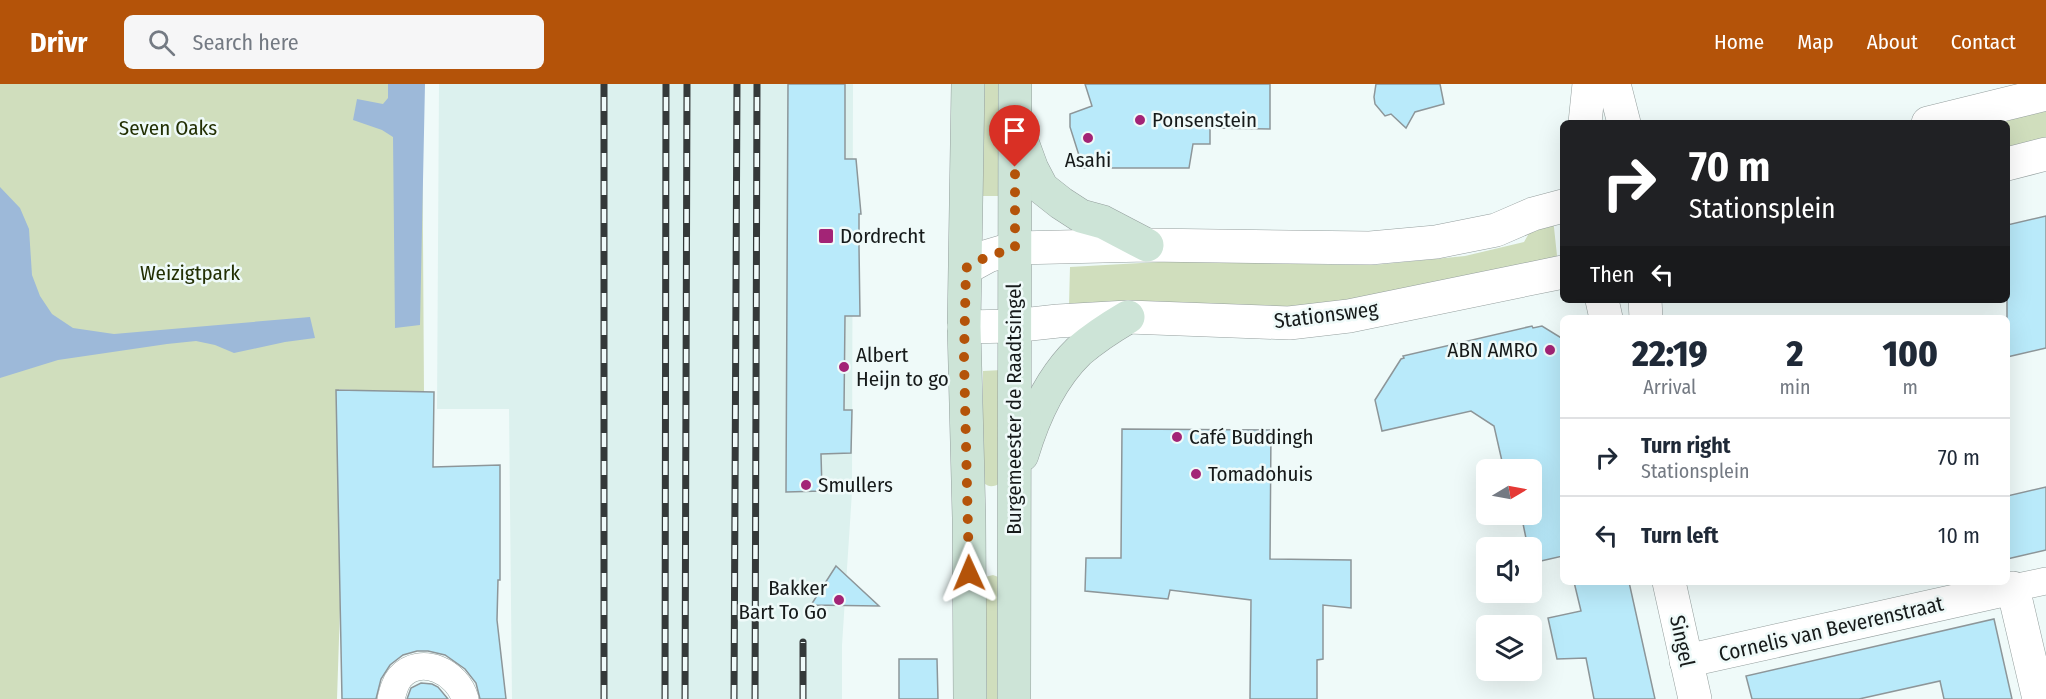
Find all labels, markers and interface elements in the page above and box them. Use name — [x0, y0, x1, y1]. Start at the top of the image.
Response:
search box — [124, 15, 544, 69]
text: Drivr — [30, 26, 88, 59]
icon: search — [145, 26, 178, 59]
text: Search here — [193, 29, 299, 56]
text: Home — [1714, 29, 1764, 55]
text: Map — [1797, 29, 1834, 55]
text: About — [1867, 29, 1918, 55]
text: Contact — [1951, 29, 2016, 55]
pin — [989, 105, 1040, 167]
place label: Ponsenstein — [1152, 107, 1257, 133]
marker: Ponsenstein — [1133, 113, 1147, 127]
icon: arrive — [998, 114, 1031, 147]
park label: Seven Oaks — [119, 115, 217, 141]
marker: Asahi — [1081, 131, 1095, 145]
text: 70 m — [1689, 142, 1770, 192]
icon: right — [1590, 144, 1668, 222]
place label: Asahi — [1065, 147, 1111, 173]
text: Stationsplein — [1689, 193, 1836, 225]
place label: Dordrecht — [840, 223, 925, 249]
marker: Dordrecht — [817, 227, 835, 245]
icon: left — [1646, 258, 1679, 291]
park label: Weizigtpark — [140, 260, 240, 286]
text: Then — [1590, 261, 1634, 288]
street label: Burgemeester de Raadtsingel — [1001, 283, 1027, 535]
street label: Stationsweg — [1273, 296, 1380, 334]
text: 22:19 — [1632, 332, 1708, 376]
text: 2 — [1787, 332, 1804, 376]
text: 100 — [1883, 332, 1938, 376]
place label: ABN AMRO — [1447, 337, 1538, 363]
place label: Albert Heijn to go — [856, 342, 949, 392]
marker: ABN AMRO — [1543, 343, 1557, 357]
marker: Albert Heijn to go — [837, 360, 851, 374]
text: Arrival — [1643, 375, 1696, 399]
text: min — [1780, 375, 1811, 399]
text: m — [1903, 375, 1918, 399]
place label: Café Buddingh — [1189, 424, 1314, 450]
marker: Café Buddingh — [1170, 430, 1184, 444]
text: Turn right — [1641, 432, 1730, 459]
icon: right — [1590, 441, 1623, 474]
text: 70 m — [1938, 444, 1980, 471]
north arrow — [1476, 459, 1542, 525]
map controls — [1476, 459, 1542, 681]
text: Stationsplein — [1641, 459, 1750, 483]
place label: Tomadohuis — [1208, 461, 1313, 487]
marker: Tomadohuis — [1189, 467, 1203, 481]
place label: Smullers — [818, 472, 893, 498]
marker: Smullers — [799, 478, 813, 492]
icon: left — [1590, 519, 1623, 552]
text: Turn left — [1641, 522, 1719, 549]
text: 10 m — [1938, 522, 1980, 549]
button: sound — [1476, 537, 1542, 603]
position arrow — [937, 541, 1001, 605]
place label: Bakker Bart To Go — [738, 575, 828, 625]
street label: Cornelis van Beverenstraat — [1716, 590, 1946, 667]
marker: Bakker Bart To Go — [832, 593, 846, 607]
street label: Singel — [1664, 613, 1700, 670]
button: layers — [1476, 615, 1542, 681]

